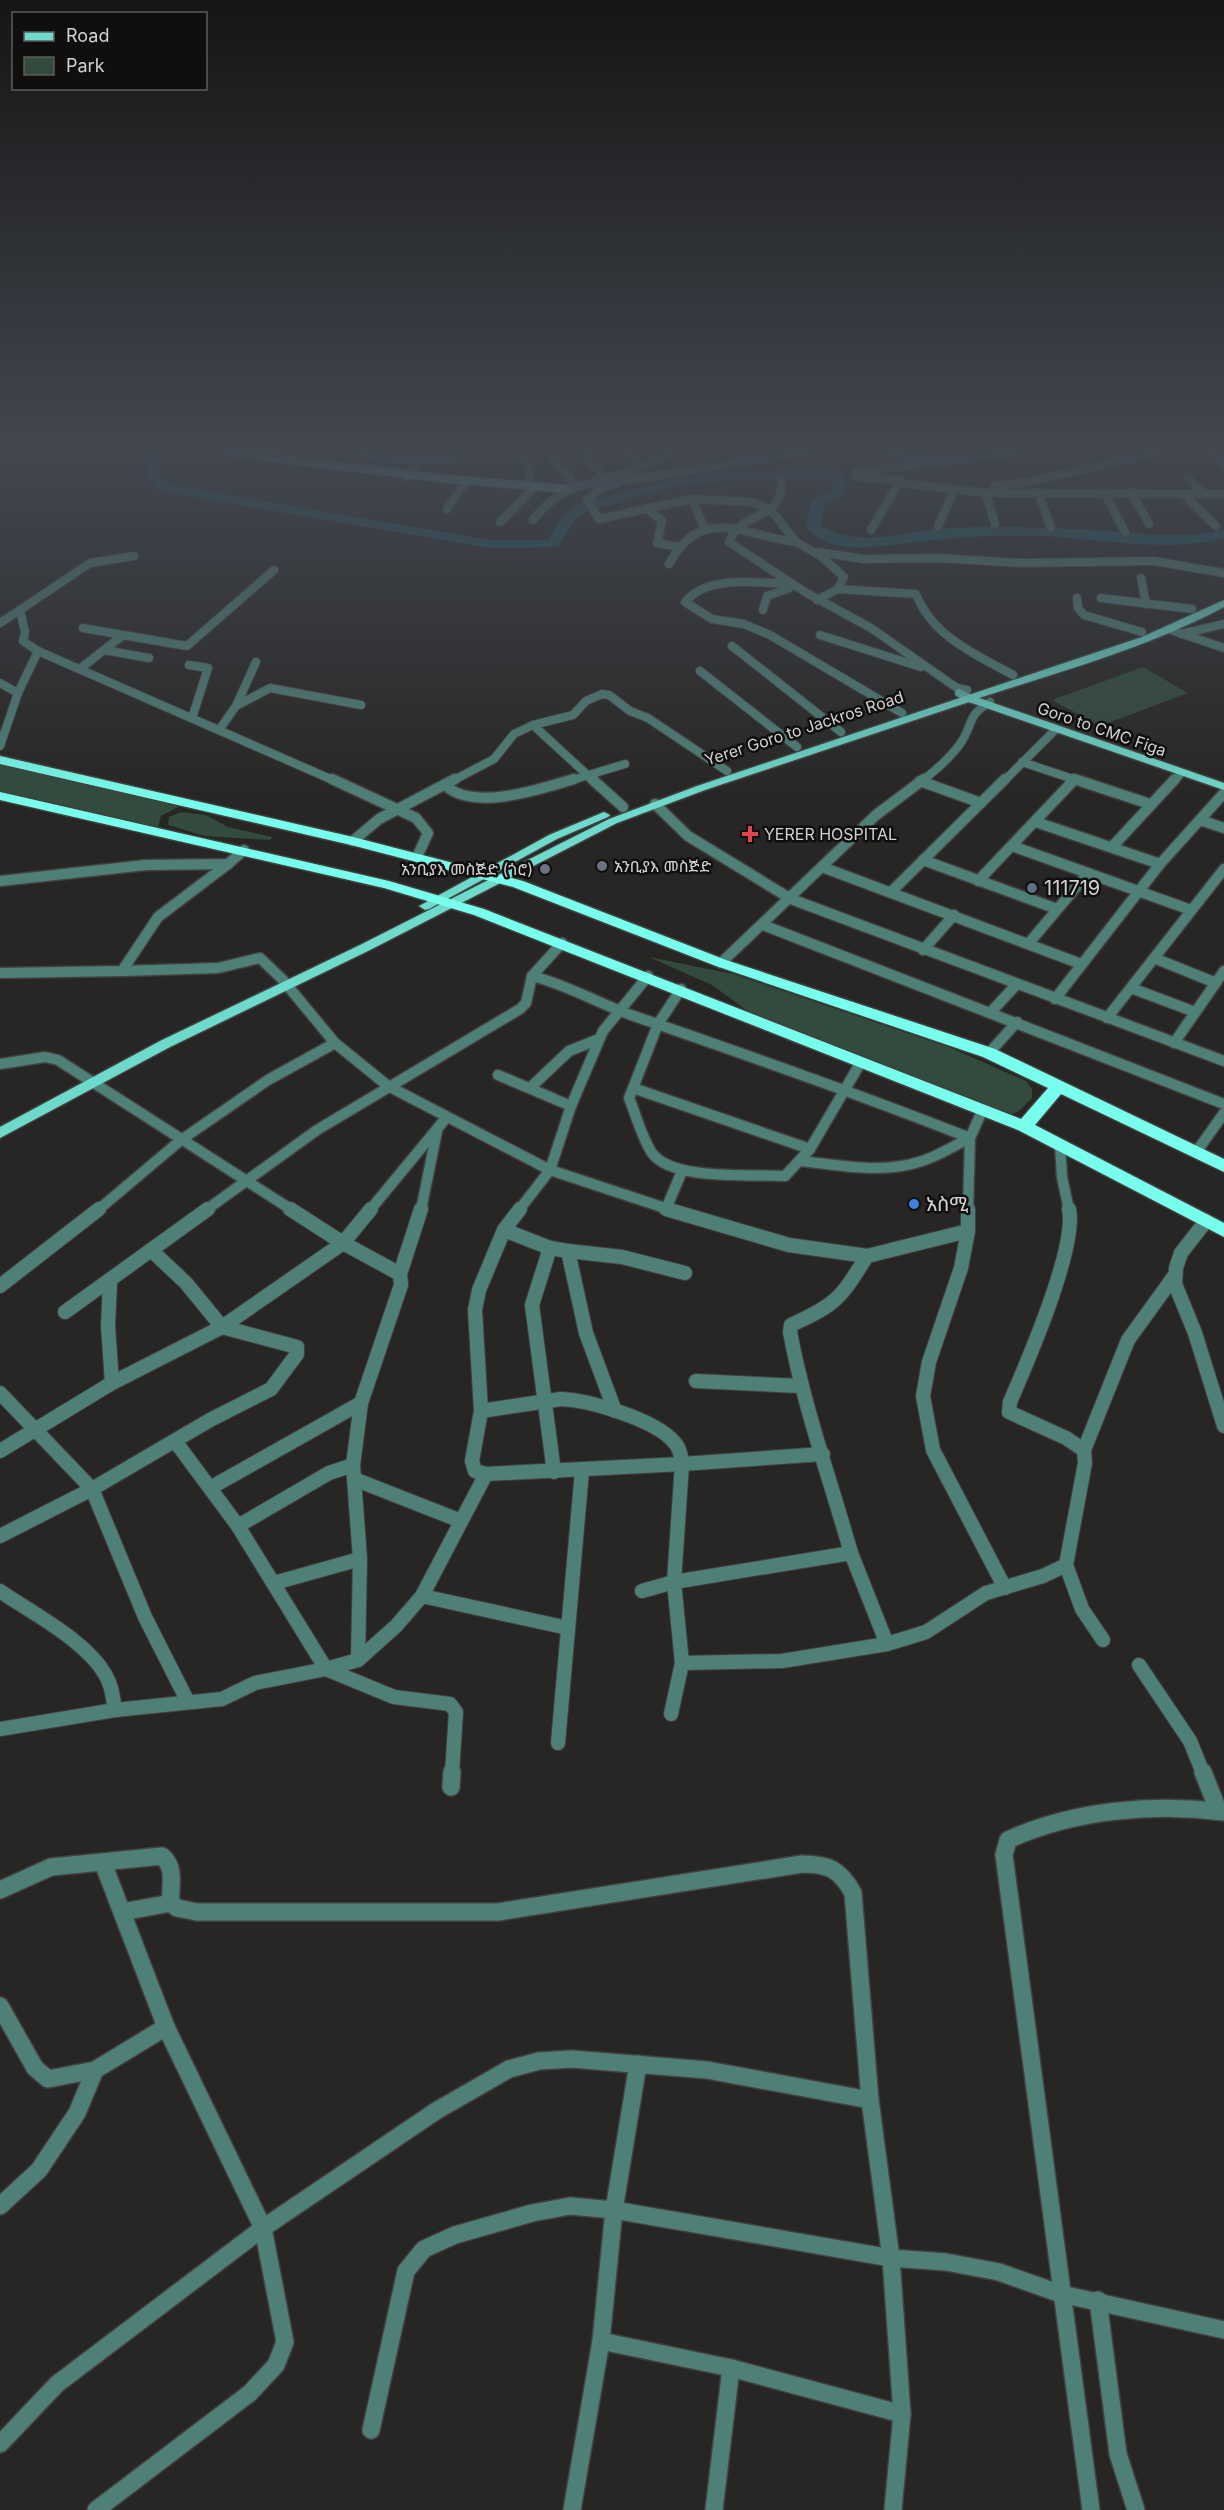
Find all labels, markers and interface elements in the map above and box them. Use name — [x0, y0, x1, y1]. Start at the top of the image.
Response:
legend — [12, 12, 207, 90]
text: Road — [66, 25, 109, 46]
text: Park — [66, 55, 105, 76]
street label: Yerer Goro to Jackros Road — [702, 686, 906, 770]
street label: Goro to CMC Figa — [1035, 698, 1169, 760]
place label: YERER HOSPITAL — [764, 824, 897, 844]
marker: YERER HOSPITAL — [741, 825, 759, 843]
place label: አንቢያእ መስጅድ — [614, 856, 712, 876]
place label: አንቢያእ መስጅድ (ጎሮ) — [401, 859, 533, 879]
marker: አንቢያእ መስጅድ — [595, 859, 609, 873]
marker: አንቢያእ መስጅድ (ጎሮ) — [538, 862, 552, 876]
place label: 111719 — [1044, 876, 1100, 900]
marker: 111719 — [1025, 881, 1039, 895]
place label: አስሚ — [926, 1192, 968, 1216]
marker: አስሚ — [907, 1197, 921, 1211]

